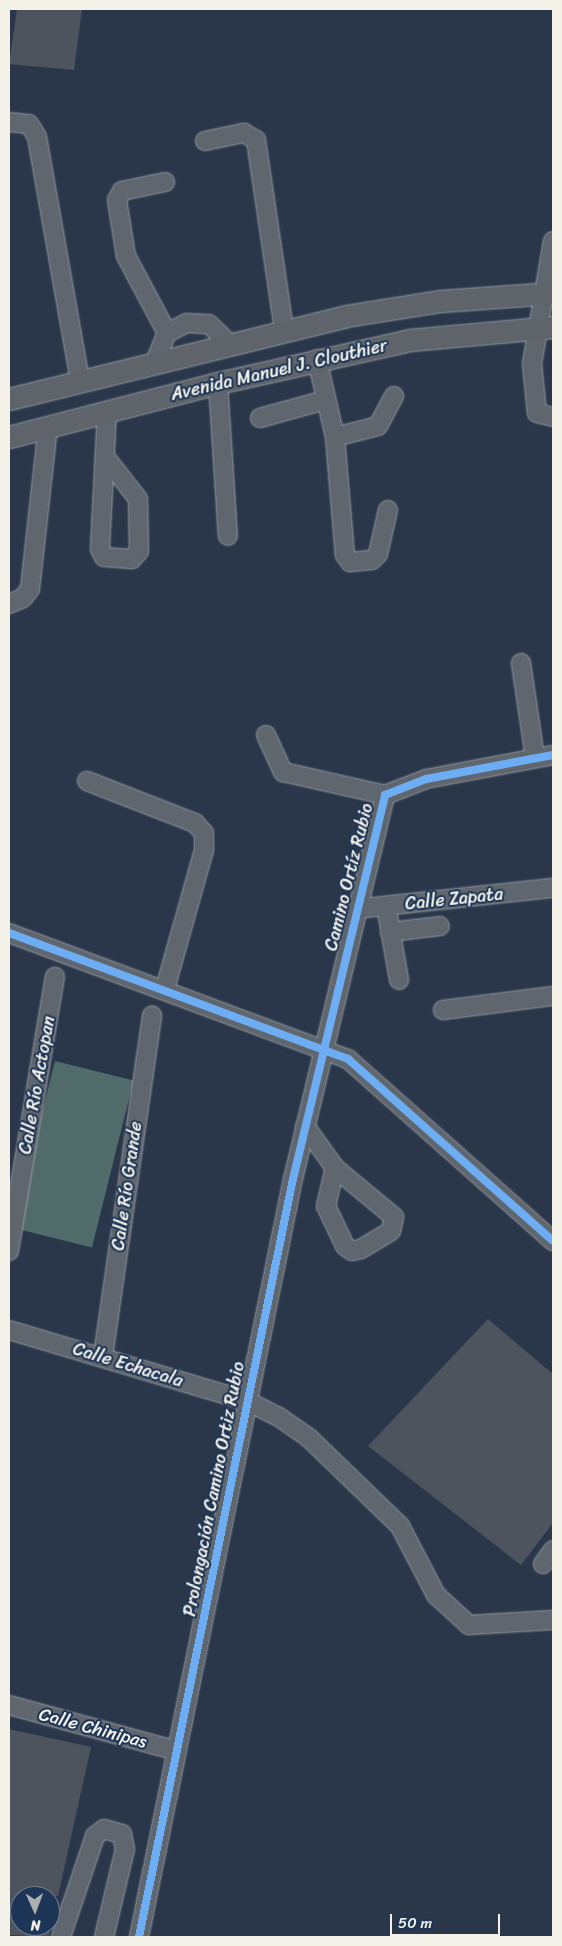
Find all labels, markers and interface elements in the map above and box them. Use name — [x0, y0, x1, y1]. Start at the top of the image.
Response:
street label: Avenida Manuel J. Clouthier — [169, 335, 389, 405]
street label: Camino Ortíz Rubio — [320, 801, 378, 953]
street label: Calle Zapata — [404, 883, 504, 915]
street label: Calle Río Actopan — [14, 1014, 60, 1156]
street label: Calle Río Grande — [107, 1120, 147, 1252]
street label: Calle Echacala — [70, 1338, 186, 1392]
street label: Prolongación Camino Ortiz Rubio — [179, 1360, 249, 1618]
street label: Calle Chinipas — [36, 1703, 150, 1753]
north arrow — [10, 1886, 60, 1936]
scale bar — [392, 1904, 502, 1936]
text: 50 m — [398, 1910, 432, 1936]
text: N — [30, 1913, 41, 1938]

